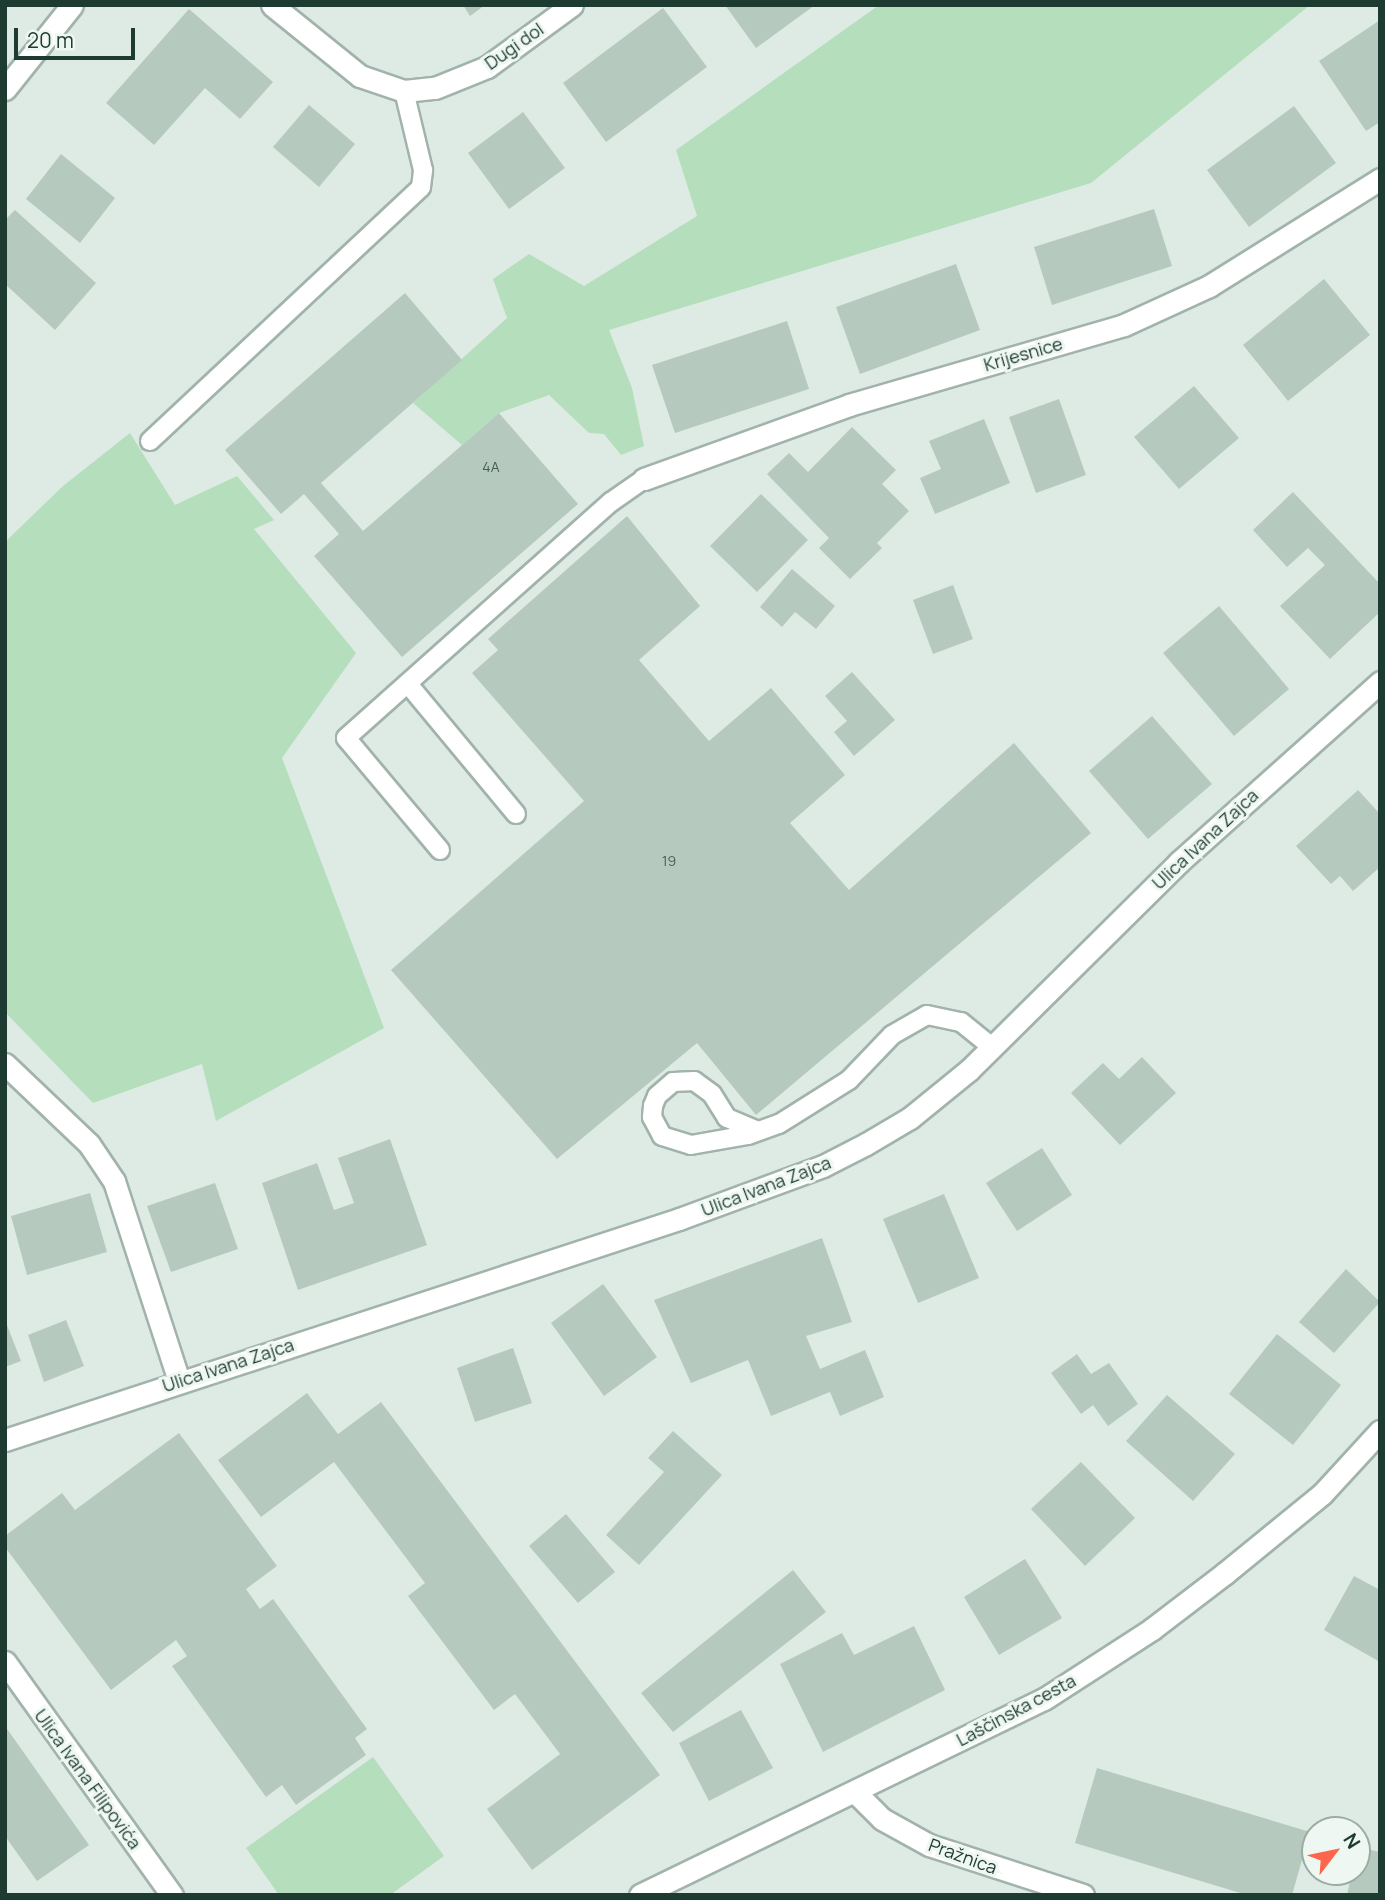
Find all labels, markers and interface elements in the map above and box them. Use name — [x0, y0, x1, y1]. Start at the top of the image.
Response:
scale bar — [18, 14, 138, 58]
street label: Dugi dol — [480, 18, 548, 74]
text: 20 m — [27, 26, 74, 54]
street label: Krijesnice — [981, 332, 1065, 376]
house number: 4A — [482, 459, 500, 475]
street label: Ulica Ivana Zajca — [1147, 784, 1263, 894]
house number: 19 — [662, 853, 676, 869]
street label: Ulica Ivana Zajca — [698, 1151, 834, 1221]
street label: Ulica Ivana Zajca — [159, 1334, 297, 1396]
street label: Laščinska cesta — [953, 1669, 1079, 1751]
street label: Ulica Ivana Filipovića — [30, 1705, 146, 1853]
north arrow — [1301, 1816, 1371, 1886]
text: N — [1337, 1828, 1367, 1854]
street label: Pražnica — [926, 1834, 1000, 1878]

